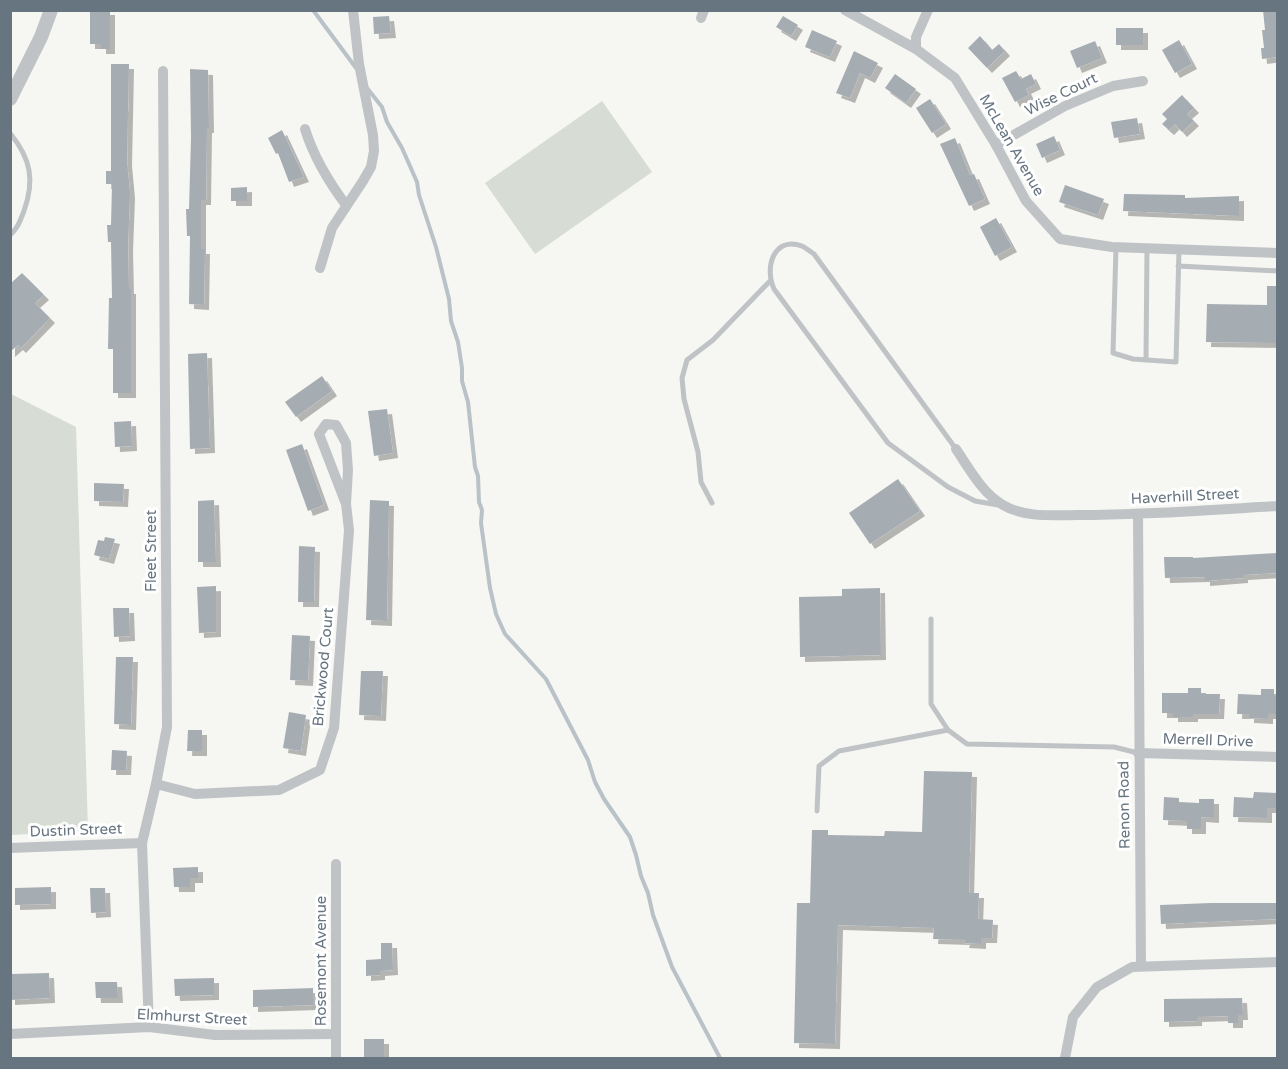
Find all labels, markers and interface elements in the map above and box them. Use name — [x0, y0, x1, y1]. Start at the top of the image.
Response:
street label: Wise Court — [1022, 69, 1100, 119]
street label: McLean Avenue — [976, 91, 1048, 199]
street label: Haverhill Street — [1130, 484, 1240, 508]
street label: Fleet Street — [142, 510, 160, 592]
street label: Brickwood Court — [309, 607, 337, 727]
street label: Merrell Drive — [1162, 729, 1254, 751]
street label: Renon Road — [1114, 761, 1134, 849]
street label: Dustin Street — [29, 819, 123, 841]
street label: Rosemont Avenue — [312, 896, 330, 1026]
street label: Elmhurst Street — [136, 1005, 248, 1029]

